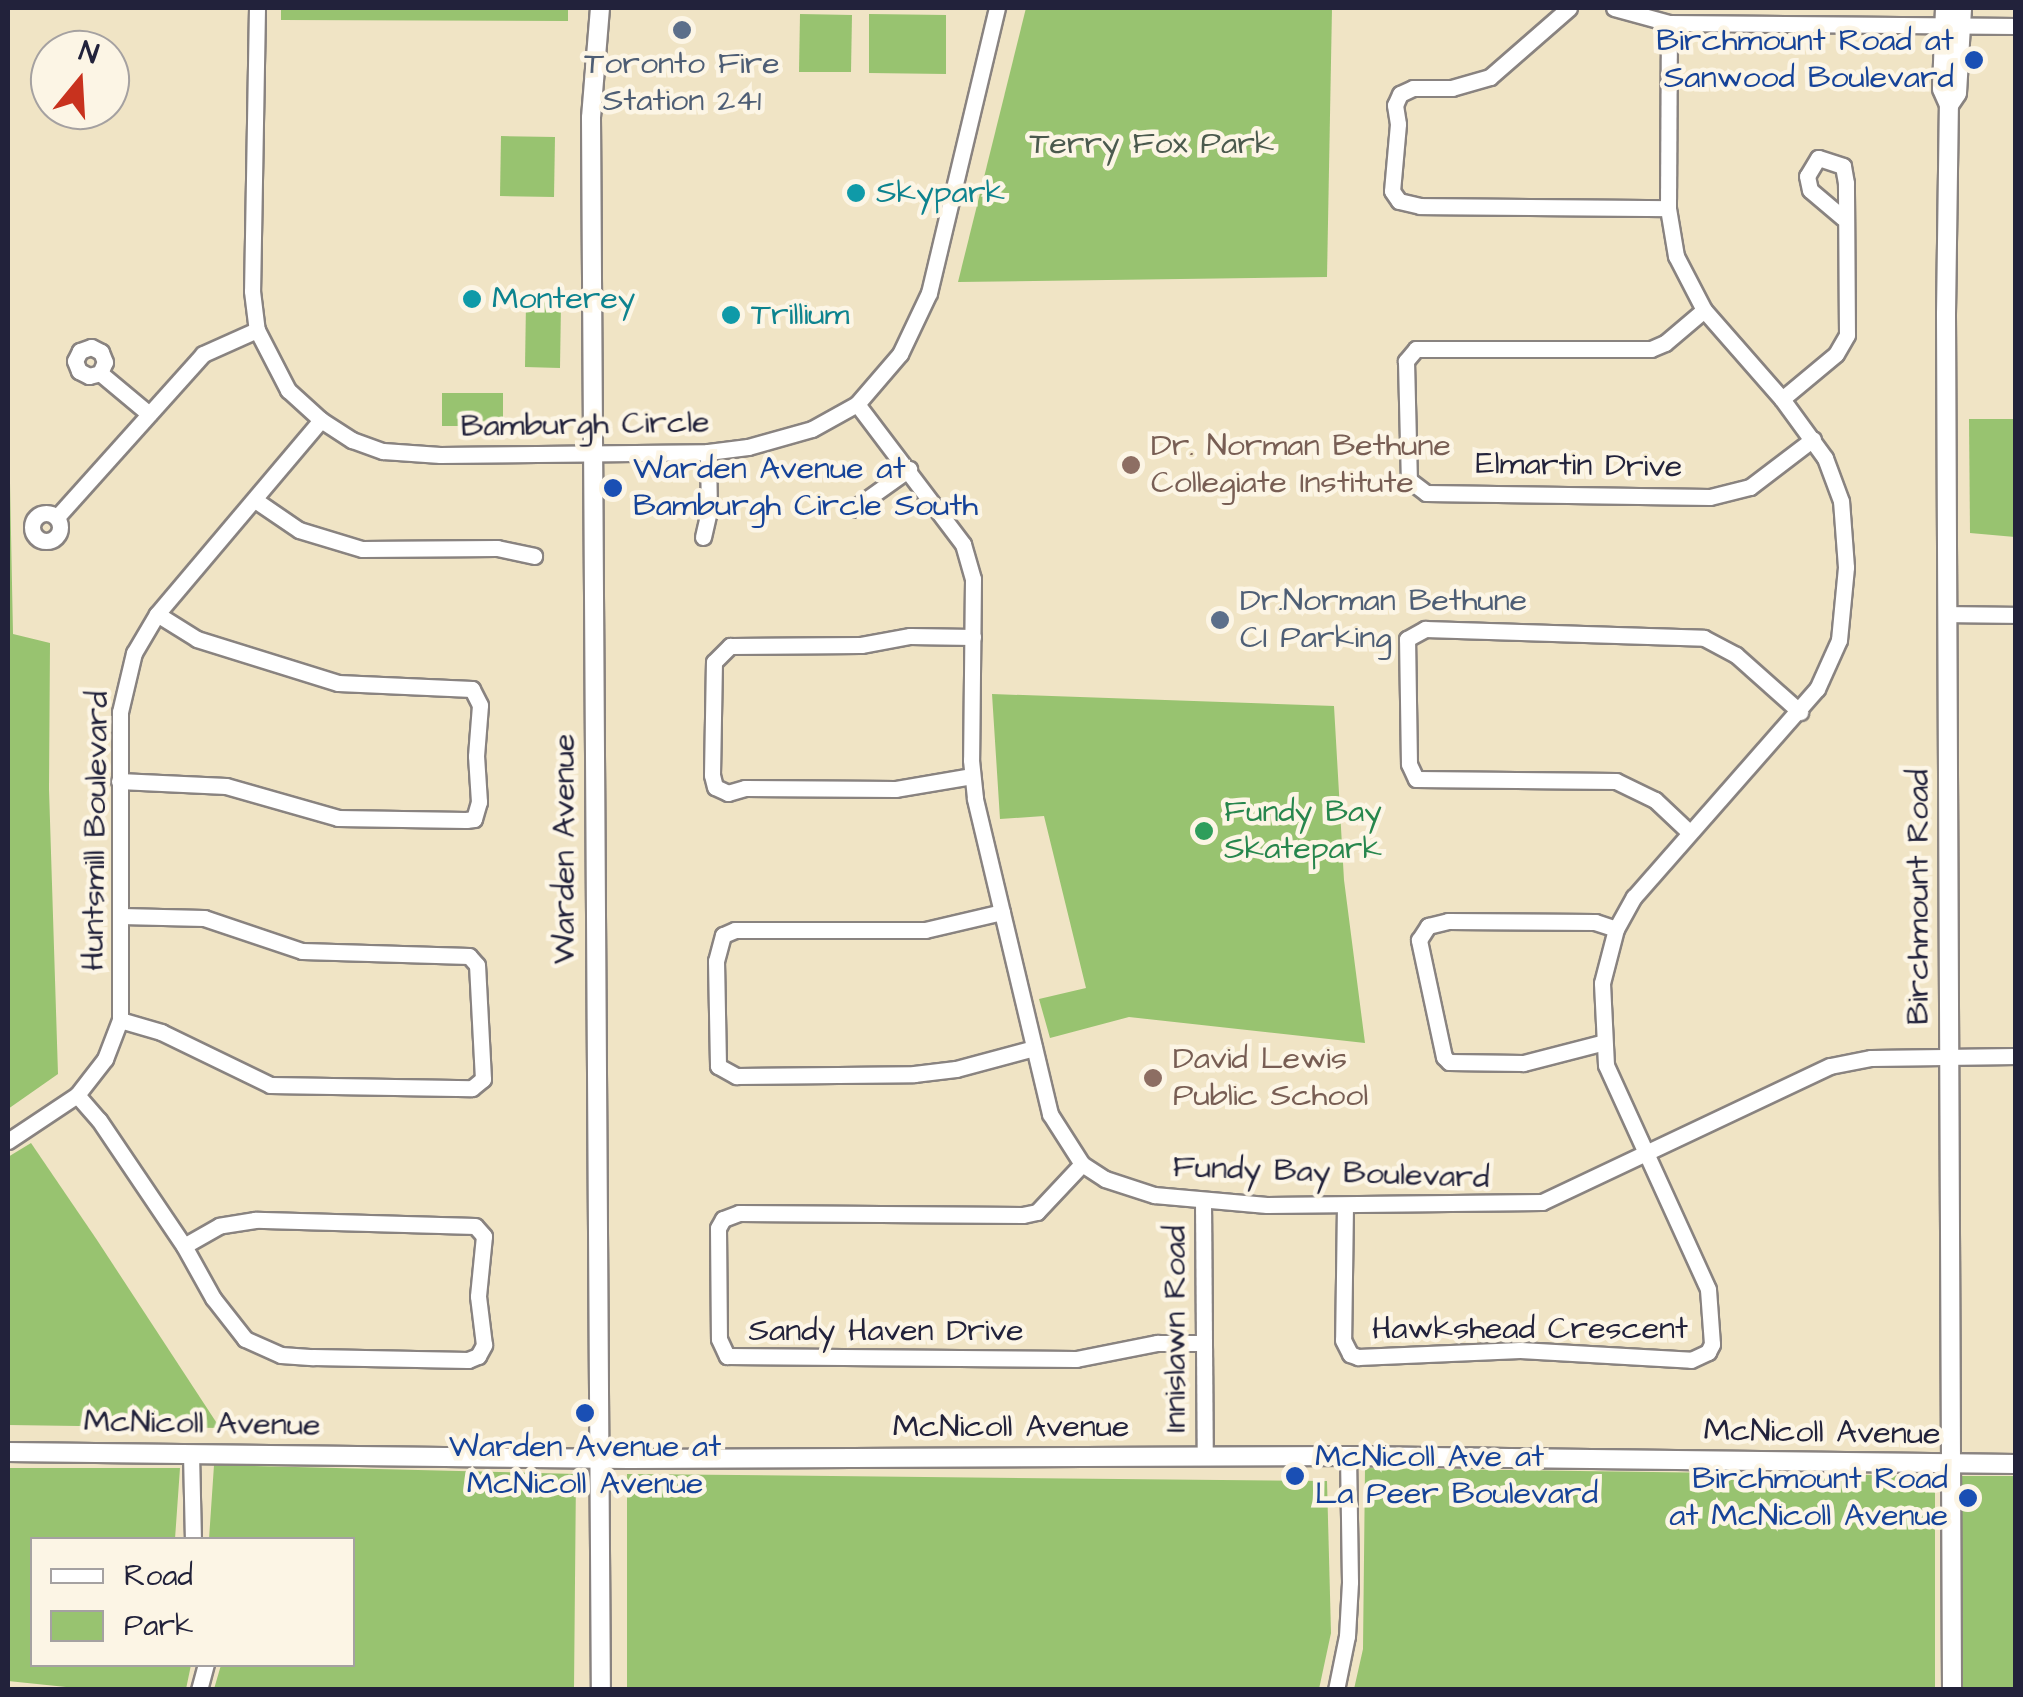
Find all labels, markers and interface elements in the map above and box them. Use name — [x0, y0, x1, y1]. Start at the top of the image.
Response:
marker: Toronto Fire Station 241 — [671, 19, 693, 41]
place label: Birchmount Road at Sanwood Boulevard — [1656, 23, 1954, 98]
north arrow — [30, 30, 130, 130]
text: N — [74, 32, 103, 74]
place label: Toronto Fire Station 241 — [584, 46, 780, 121]
marker: Birchmount Road at Sanwood Boulevard — [1963, 49, 1985, 71]
park label: Terry Fox Park — [1030, 125, 1274, 163]
place label: Skypark — [876, 174, 1005, 212]
marker: Skypark — [845, 182, 867, 204]
place label: Monterey — [492, 280, 635, 318]
marker: Monterey — [461, 288, 483, 310]
place label: Trillium — [751, 296, 849, 334]
marker: Trillium — [720, 304, 742, 326]
street label: Bamburgh Circle — [460, 404, 710, 446]
place label: Dr. Norman Bethune Collegiate Institute — [1151, 428, 1451, 503]
street label: Elmartin Drive — [1475, 445, 1683, 487]
place label: Warden Avenue at Bamburgh Circle South — [633, 451, 978, 526]
marker: Dr. Norman Bethune Collegiate Institute — [1120, 454, 1142, 476]
marker: Warden Avenue at Bamburgh Circle South — [602, 477, 624, 499]
place label: Dr.Norman Bethune CI Parking — [1240, 583, 1527, 658]
marker: Dr.Norman Bethune CI Parking — [1209, 609, 1231, 631]
street label: Huntsmill Boulevard — [74, 691, 118, 971]
street label: Warden Avenue — [546, 734, 584, 964]
street label: Birchmount Road — [1900, 769, 1938, 1025]
place label: Fundy Bay Skatepark — [1224, 794, 1382, 869]
marker: Fundy Bay Skatepark — [1193, 820, 1215, 842]
place label: David Lewis Public School — [1173, 1041, 1368, 1116]
marker: David Lewis Public School — [1142, 1067, 1164, 1089]
street label: Fundy Bay Boulevard — [1172, 1148, 1490, 1198]
street label: Innislawn Road — [1157, 1225, 1195, 1433]
street label: Hawkshead Crescent — [1372, 1310, 1688, 1348]
street label: Sandy Haven Drive — [748, 1312, 1024, 1350]
marker: Warden Avenue at McNicoll Avenue — [574, 1402, 596, 1424]
street label: McNicoll Avenue — [83, 1403, 321, 1445]
street label: McNicoll Avenue — [893, 1408, 1129, 1446]
street label: McNicoll Avenue — [1703, 1412, 1941, 1454]
place label: Warden Avenue at McNicoll Avenue — [449, 1429, 721, 1504]
place label: McNicoll Ave at La Peer Boulevard — [1315, 1439, 1598, 1514]
place label: Birchmount Road at McNicoll Avenue — [1669, 1461, 1948, 1536]
marker: McNicoll Ave at La Peer Boulevard — [1284, 1465, 1306, 1487]
marker: Birchmount Road at McNicoll Avenue — [1957, 1487, 1979, 1509]
legend — [30, 1537, 355, 1667]
text: Road — [124, 1555, 193, 1597]
text: Park — [124, 1605, 193, 1647]

